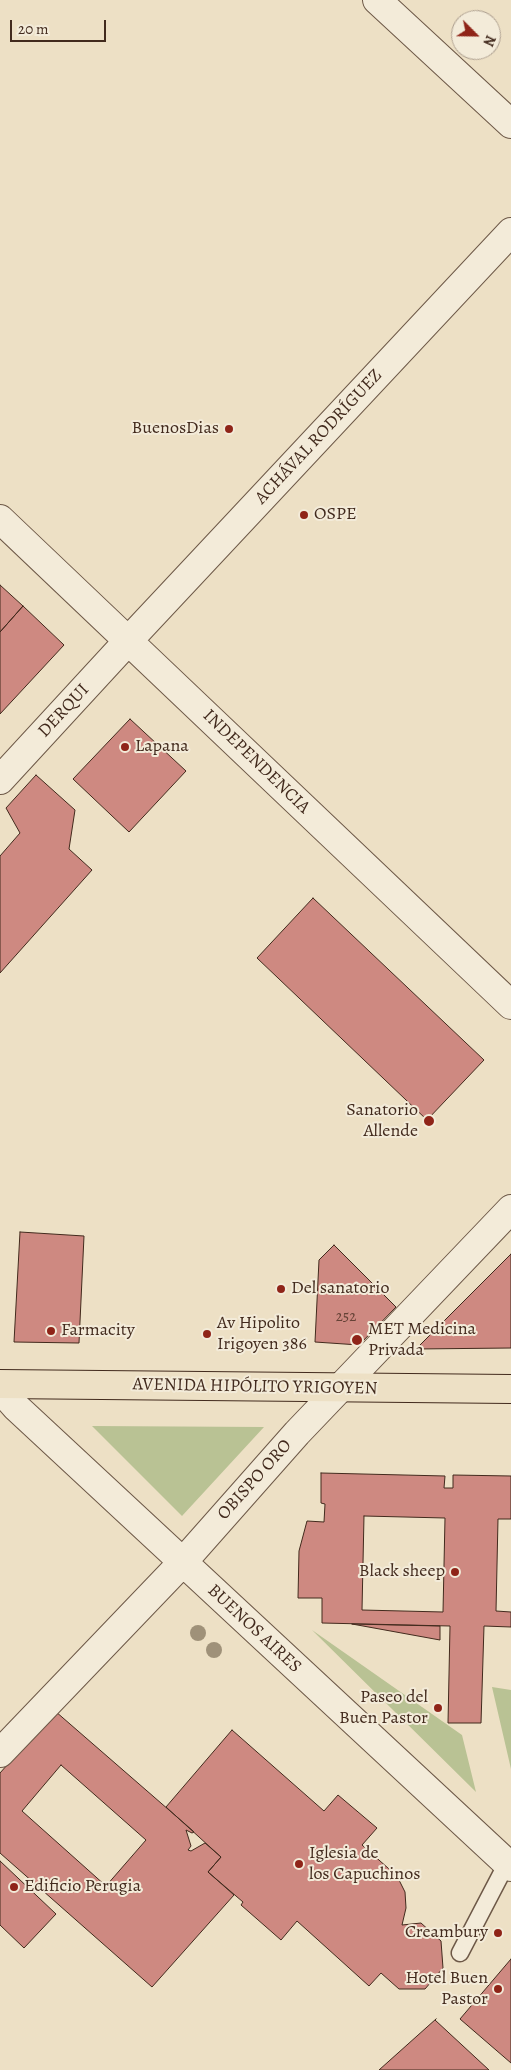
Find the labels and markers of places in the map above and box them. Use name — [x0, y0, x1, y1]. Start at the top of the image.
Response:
place label: BuenosDias — [132, 418, 219, 440]
marker: BuenosDias — [223, 423, 235, 435]
place label: OSPE — [314, 504, 357, 526]
marker: OSPE — [298, 509, 310, 521]
place label: Lapana — [135, 736, 189, 758]
marker: Lapana — [119, 741, 131, 753]
place label: Sanatorio Allende — [346, 1100, 418, 1142]
marker: Sanatorio Allende — [422, 1114, 436, 1128]
place label: Del sanatorio — [291, 1278, 389, 1300]
marker: Del sanatorio — [275, 1283, 287, 1295]
place label: Av Hipolito Irigoyen 386 — [217, 1313, 307, 1356]
place label: MET Medicina Privada — [368, 1319, 476, 1362]
place label: Farmacity — [61, 1320, 135, 1342]
marker: Farmacity — [45, 1325, 57, 1337]
marker: Av Hipolito Irigoyen 386 — [201, 1328, 213, 1340]
marker: MET Medicina Privada — [350, 1333, 364, 1347]
place label: Black sheep — [359, 1561, 445, 1583]
marker: Black sheep — [449, 1566, 461, 1578]
place label: Paseo del Buen Pastor — [339, 1687, 428, 1730]
marker: Paseo del Buen Pastor — [432, 1702, 444, 1714]
place label: Iglesia de los Capuchinos — [309, 1843, 420, 1886]
marker: Iglesia de los Capuchinos — [293, 1858, 305, 1870]
place label: Edificio Perugia — [24, 1876, 141, 1898]
marker: Edificio Perugia — [8, 1881, 20, 1893]
place label: Creambury — [405, 1922, 488, 1944]
marker: Creambury — [492, 1927, 504, 1939]
place label: Hotel Buen Pastor — [405, 1968, 488, 2010]
marker: Hotel Buen Pastor — [492, 1983, 504, 1995]

